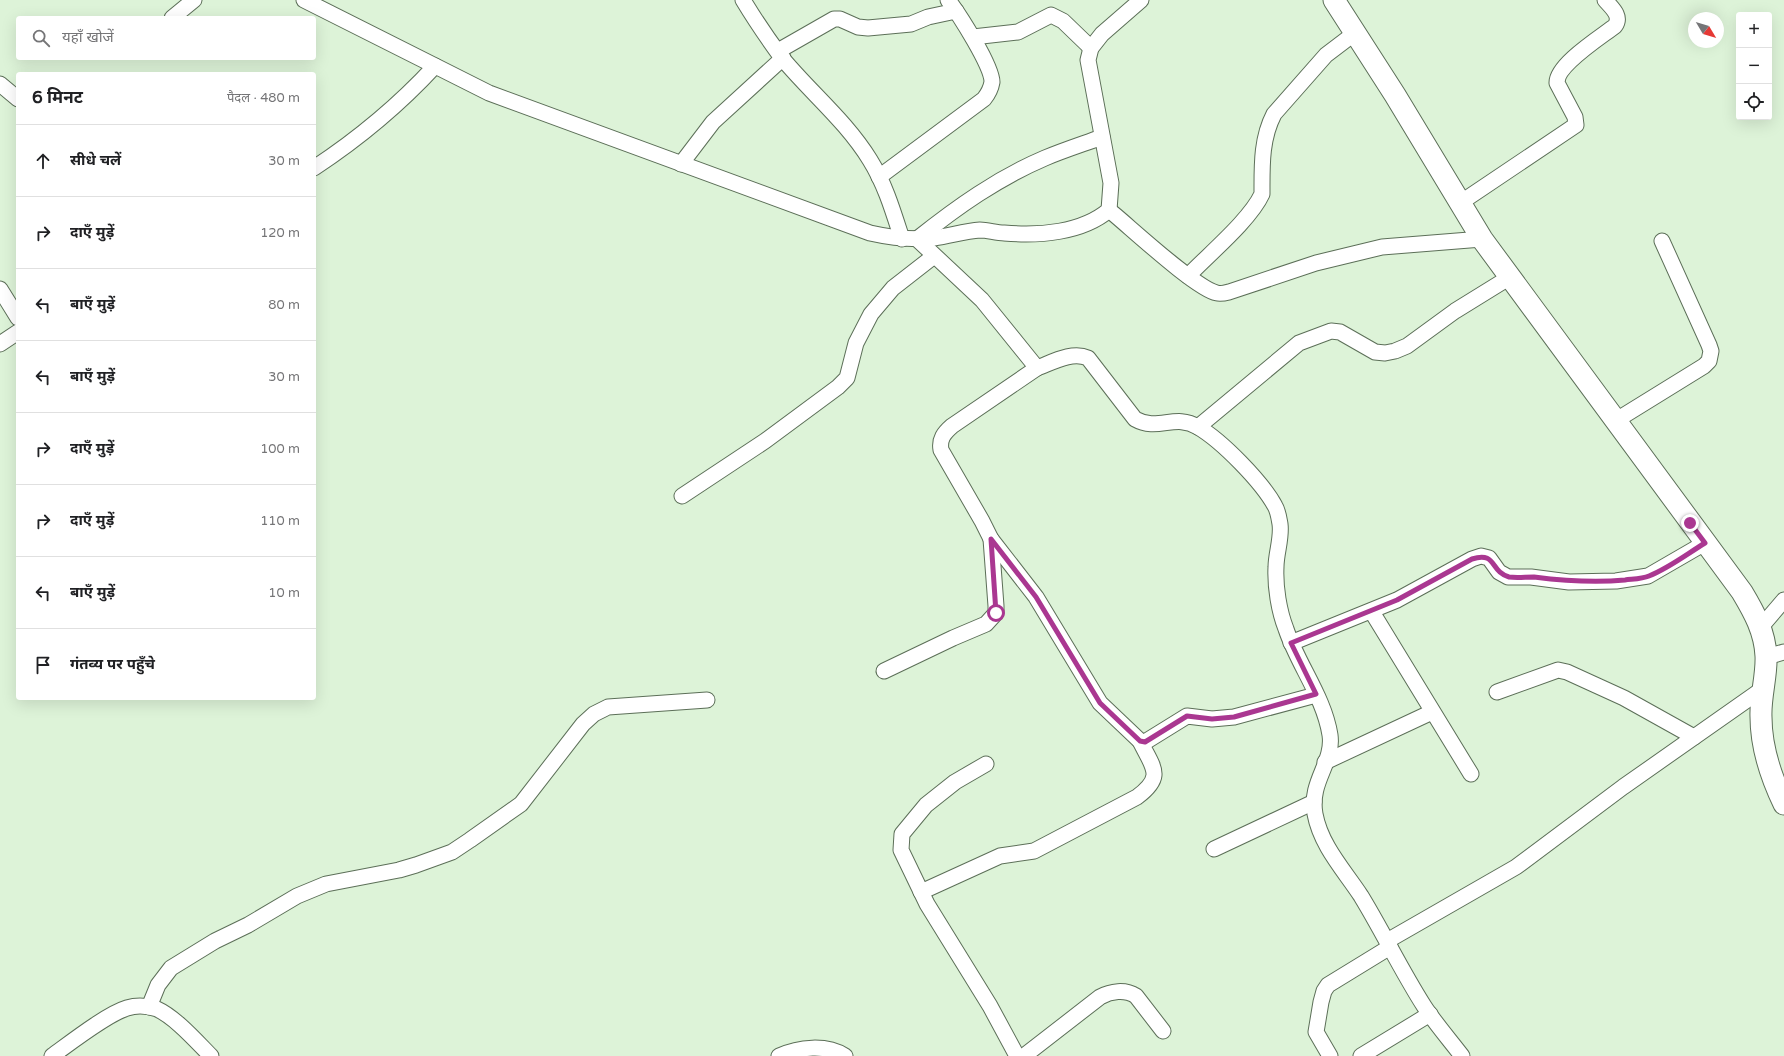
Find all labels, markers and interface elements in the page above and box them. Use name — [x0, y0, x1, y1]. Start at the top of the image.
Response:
north arrow — [1688, 12, 1724, 48]
map controls — [1736, 12, 1772, 120]
button: + — [1736, 12, 1772, 48]
search box — [16, 16, 316, 60]
icon: search — [30, 27, 52, 49]
text: यहाँ खोजें — [62, 28, 114, 46]
button: − — [1736, 48, 1772, 84]
button: locate — [1736, 84, 1772, 120]
text: 6 मिनट — [32, 87, 83, 108]
text: पैदल · 480 m — [227, 90, 300, 106]
icon: ahead — [32, 150, 54, 172]
text: सीधे चलें — [70, 151, 121, 169]
text: 30 m — [268, 153, 300, 169]
icon: right — [32, 222, 54, 244]
text: दाएँ मुड़ें — [70, 223, 114, 241]
text: 120 m — [260, 225, 300, 241]
icon: left — [32, 294, 54, 316]
text: बाएँ मुड़ें — [70, 295, 115, 313]
text: 80 m — [268, 297, 300, 313]
icon: left — [32, 366, 54, 388]
text: बाएँ मुड़ें — [70, 367, 115, 385]
text: 30 m — [268, 369, 300, 385]
icon: right — [32, 438, 54, 460]
text: दाएँ मुड़ें — [70, 439, 114, 457]
text: 100 m — [260, 441, 300, 457]
icon: right — [32, 510, 54, 532]
text: दाएँ मुड़ें — [70, 511, 114, 529]
text: 110 m — [260, 513, 300, 529]
route end — [1681, 514, 1699, 532]
icon: left — [32, 582, 54, 604]
text: बाएँ मुड़ें — [70, 583, 115, 601]
text: 10 m — [268, 585, 300, 601]
route start — [987, 604, 1005, 622]
icon: arrive — [32, 654, 54, 676]
text: गंतव्य पर पहुँचे — [70, 655, 155, 673]

